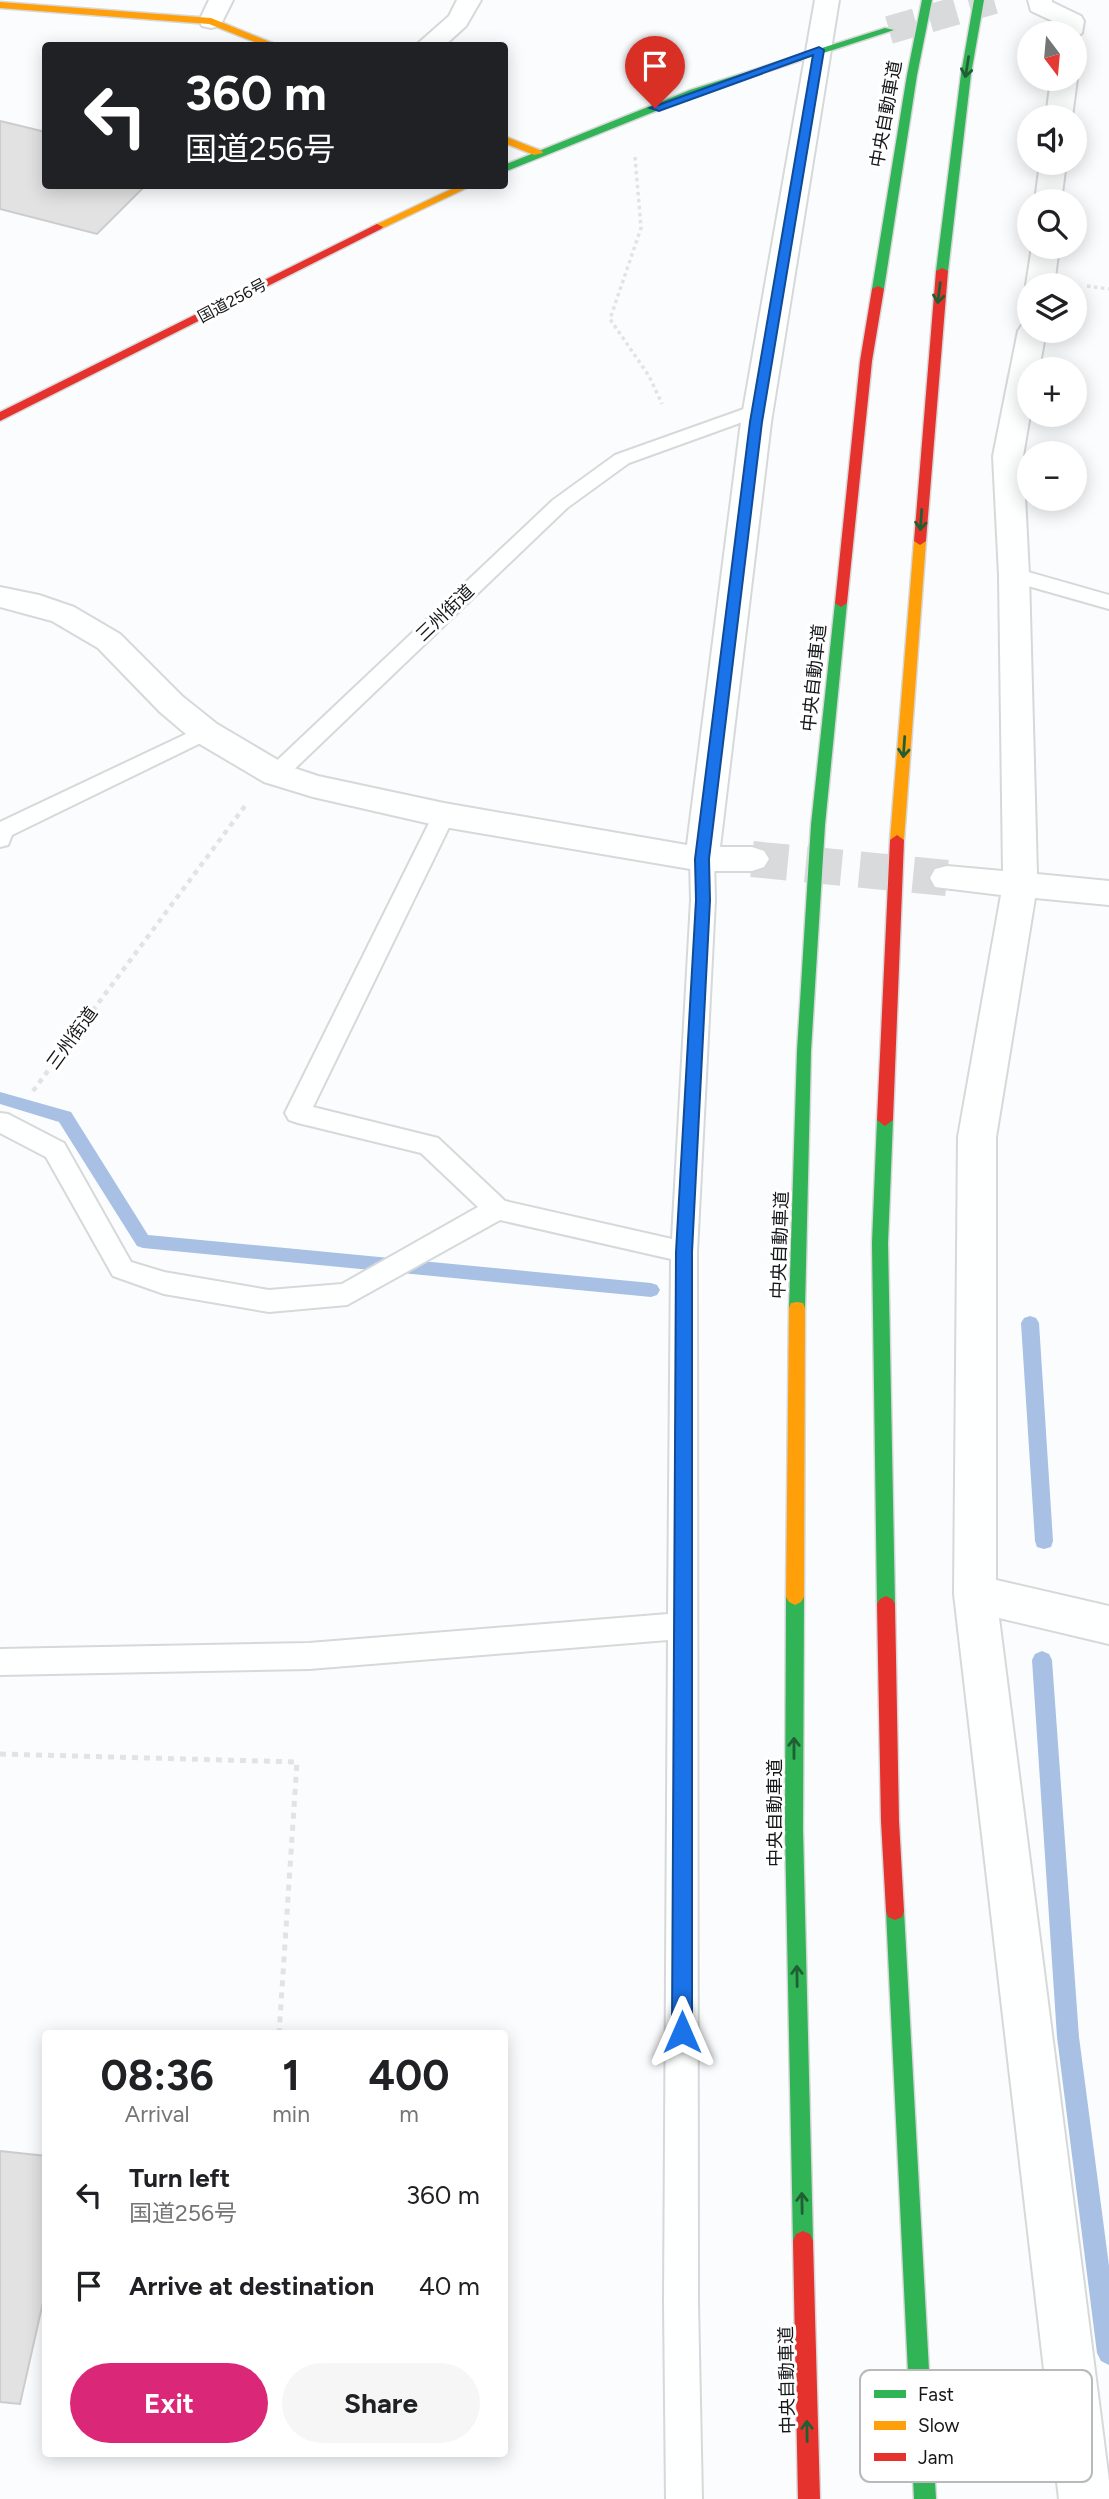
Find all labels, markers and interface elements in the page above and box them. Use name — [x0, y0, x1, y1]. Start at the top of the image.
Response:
north arrow — [1017, 21, 1087, 91]
map controls — [1017, 21, 1087, 511]
pin — [625, 36, 685, 108]
icon: arrive — [636, 47, 674, 85]
one-way arrow — [960, 55, 973, 78]
street label: 中央自動車道 — [866, 59, 906, 169]
text: 360 m — [185, 63, 327, 122]
icon: left — [70, 70, 161, 161]
button: sound — [1017, 105, 1087, 175]
text: 国道256号 — [185, 130, 335, 168]
button: search — [1017, 189, 1087, 259]
button: layers — [1017, 273, 1087, 343]
street label: 国道256号 — [195, 274, 270, 326]
one-way arrow — [933, 281, 946, 304]
button: + — [1017, 357, 1087, 427]
button: − — [1017, 441, 1087, 511]
one-way arrow — [914, 508, 927, 531]
street label: 三州街道 — [411, 580, 479, 646]
street label: 中央自動車道 — [797, 623, 831, 733]
one-way arrow — [897, 735, 910, 757]
street label: 三州街道 — [42, 1002, 102, 1074]
street label: 中央自動車道 — [767, 1191, 793, 1299]
one-way arrow — [787, 1737, 801, 1760]
street label: 中央自動車道 — [764, 1759, 786, 1867]
one-way arrow — [790, 1965, 804, 1988]
position arrow — [645, 1995, 719, 2069]
text: 08:36 — [100, 2050, 214, 2101]
text: 1 — [282, 2050, 300, 2101]
text: 400 — [368, 2050, 450, 2101]
text: Arrival — [125, 2100, 190, 2128]
text: min — [272, 2100, 310, 2128]
text: m — [399, 2100, 419, 2128]
text: Turn left — [129, 2162, 230, 2194]
icon: left — [70, 2176, 108, 2214]
text: 360 m — [406, 2179, 480, 2211]
one-way arrow — [795, 2192, 809, 2215]
text: 国道256号 — [129, 2199, 237, 2227]
icon: arrive — [70, 2267, 108, 2305]
text: Arrive at destination — [129, 2270, 374, 2302]
text: 40 m — [419, 2270, 480, 2302]
street label: 中央自動車道 — [775, 2326, 799, 2434]
button: Exit — [70, 2363, 268, 2443]
button: Share — [282, 2363, 480, 2443]
legend — [860, 2370, 1092, 2482]
text: Fast — [918, 2383, 954, 2406]
text: Slow — [918, 2414, 960, 2437]
one-way arrow — [800, 2420, 814, 2443]
text: Jam — [918, 2446, 954, 2469]

